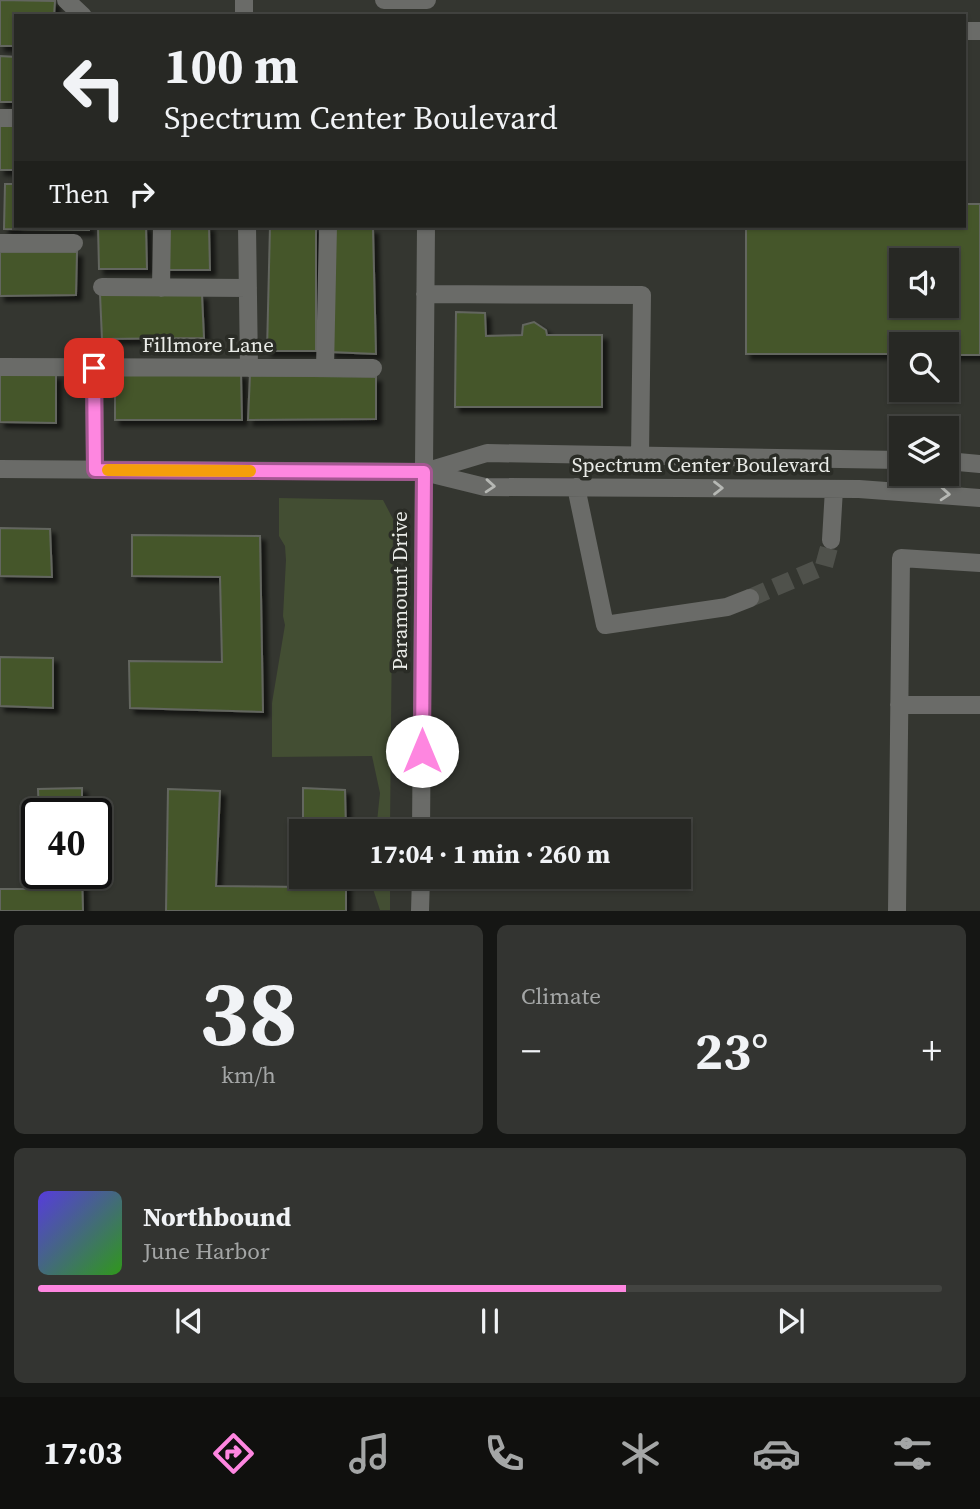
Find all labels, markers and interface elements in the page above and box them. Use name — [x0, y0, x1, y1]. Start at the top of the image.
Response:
text: 100 m — [164, 32, 299, 99]
icon: left — [49, 42, 140, 133]
text: Spectrum Center Boulevard — [164, 96, 558, 140]
icon: right — [123, 175, 161, 213]
text: Then — [49, 176, 109, 212]
map controls — [889, 248, 959, 486]
button: sound — [889, 248, 959, 318]
street label: Fillmore Lane — [142, 330, 274, 359]
button: search — [889, 332, 959, 402]
pin — [64, 338, 124, 398]
icon: arrive — [75, 349, 113, 387]
button: layers — [889, 416, 959, 486]
street label: Spectrum Center Boulevard — [572, 450, 830, 479]
one-way arrow — [485, 478, 496, 493]
one-way arrow — [713, 480, 723, 496]
one-way arrow — [940, 487, 951, 502]
street label: Paramount Drive — [385, 511, 414, 671]
position arrow — [385, 714, 459, 788]
speed limit sign: 40 — [21, 798, 112, 889]
text: 17:04 · 1 min · 260 m — [370, 836, 610, 872]
text: 38 — [199, 951, 298, 1075]
text: Climate — [521, 980, 601, 1012]
text: 23° — [695, 1015, 768, 1086]
text: − — [521, 1025, 541, 1077]
text: + — [922, 1025, 942, 1077]
text: km/h — [221, 1059, 276, 1091]
text: Northbound — [143, 1199, 291, 1235]
text: June Harbor — [143, 1235, 270, 1267]
icon: previous — [170, 1302, 208, 1340]
icon: pause — [471, 1302, 509, 1340]
icon: next — [772, 1302, 810, 1340]
icon: directions — [209, 1429, 258, 1478]
icon: music — [345, 1429, 394, 1478]
icon: phone — [480, 1429, 529, 1478]
icon: climate — [616, 1429, 665, 1478]
icon: car — [752, 1429, 801, 1478]
icon: filters — [888, 1429, 937, 1478]
text: 17:03 — [43, 1431, 122, 1475]

